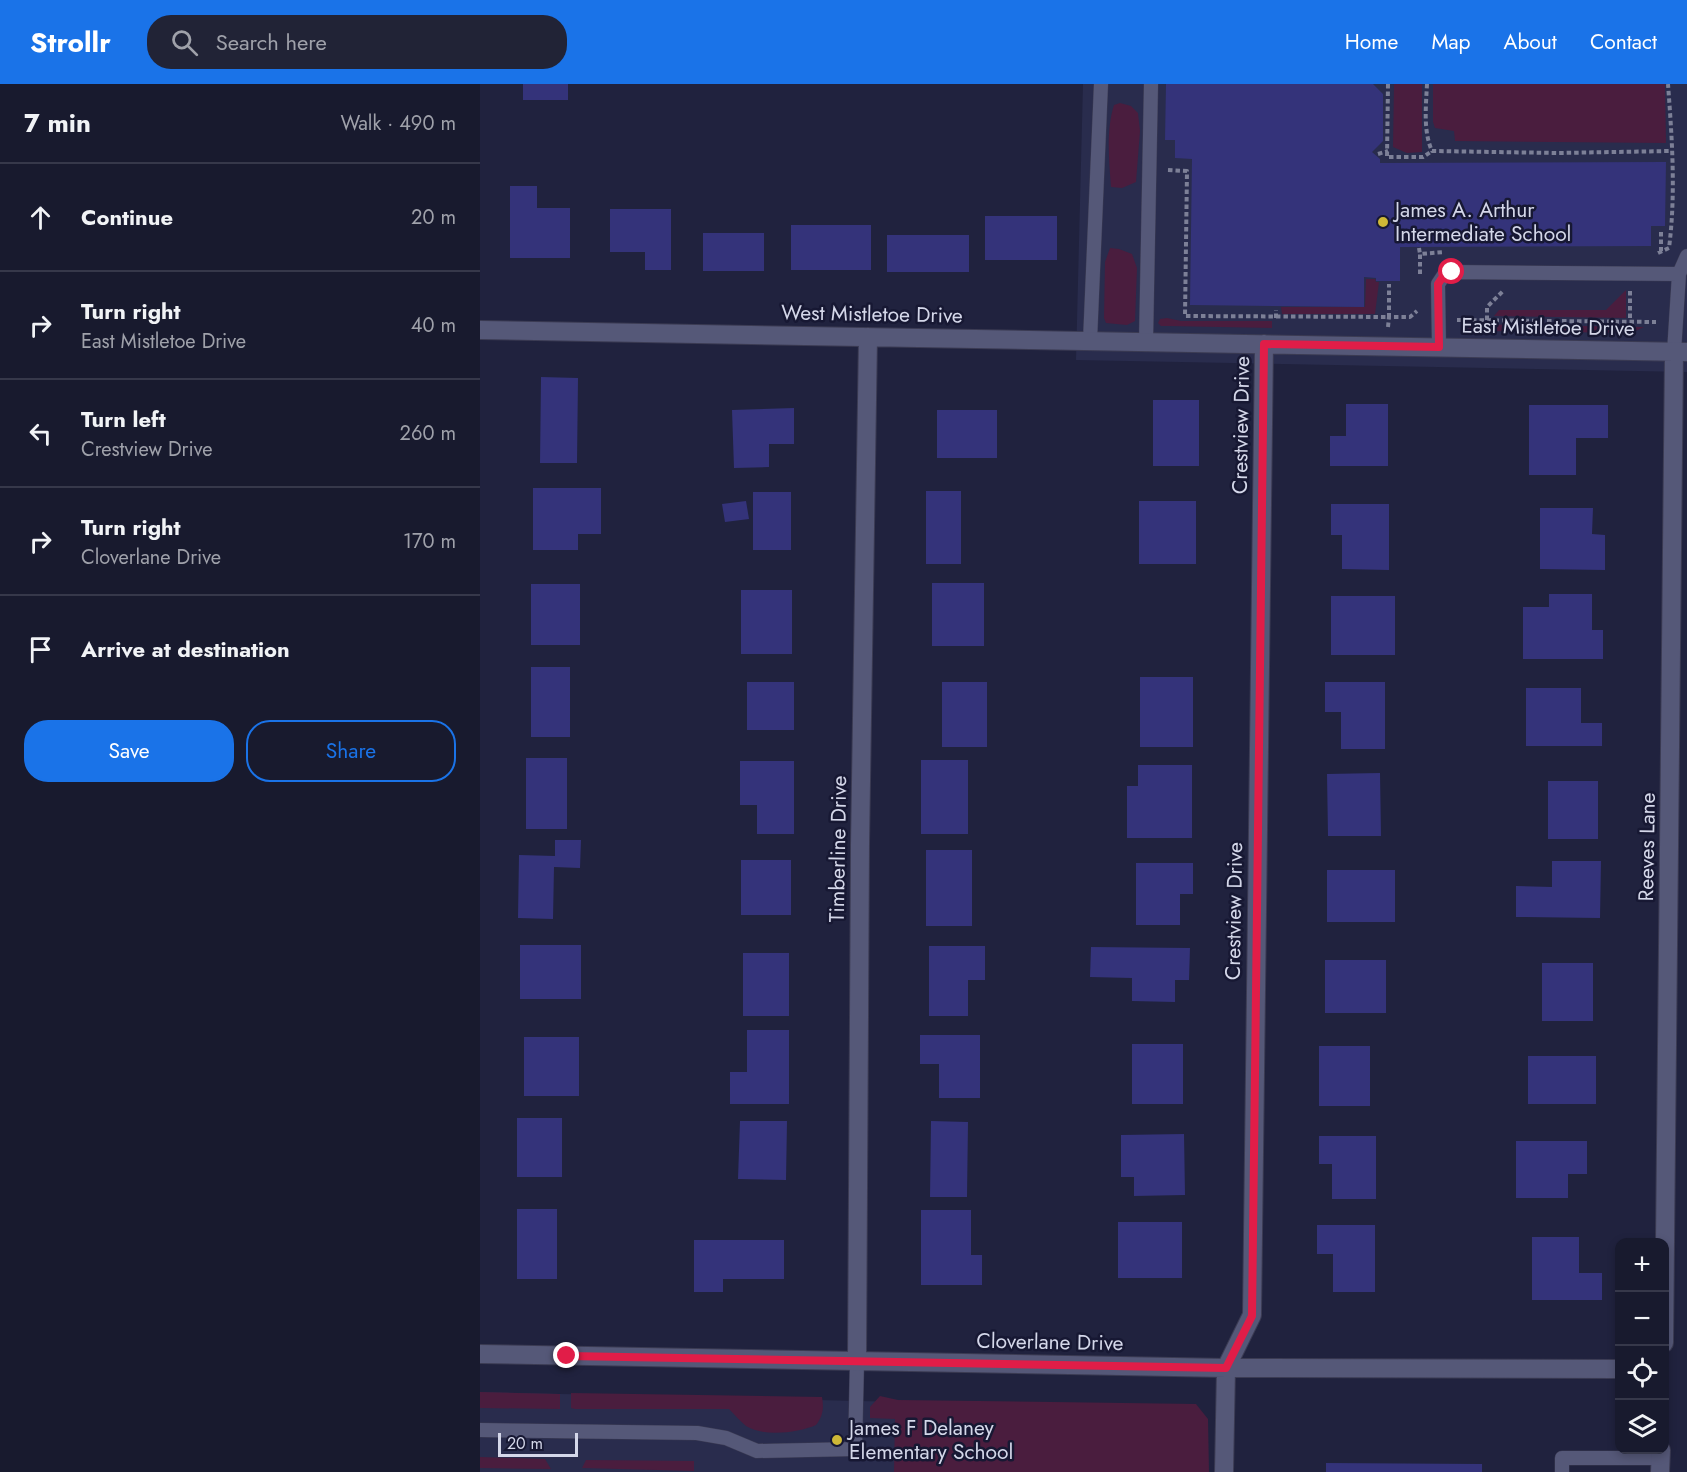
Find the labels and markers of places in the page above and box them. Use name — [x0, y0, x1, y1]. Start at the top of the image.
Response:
place label: James A. Arthur Intermediate School — [1392, 195, 1571, 249]
marker: James A. Arthur Intermediate School — [1376, 215, 1390, 229]
place label: James F Delaney Elementary School — [846, 1413, 1013, 1467]
marker: James F Delaney Elementary School — [830, 1433, 844, 1447]

